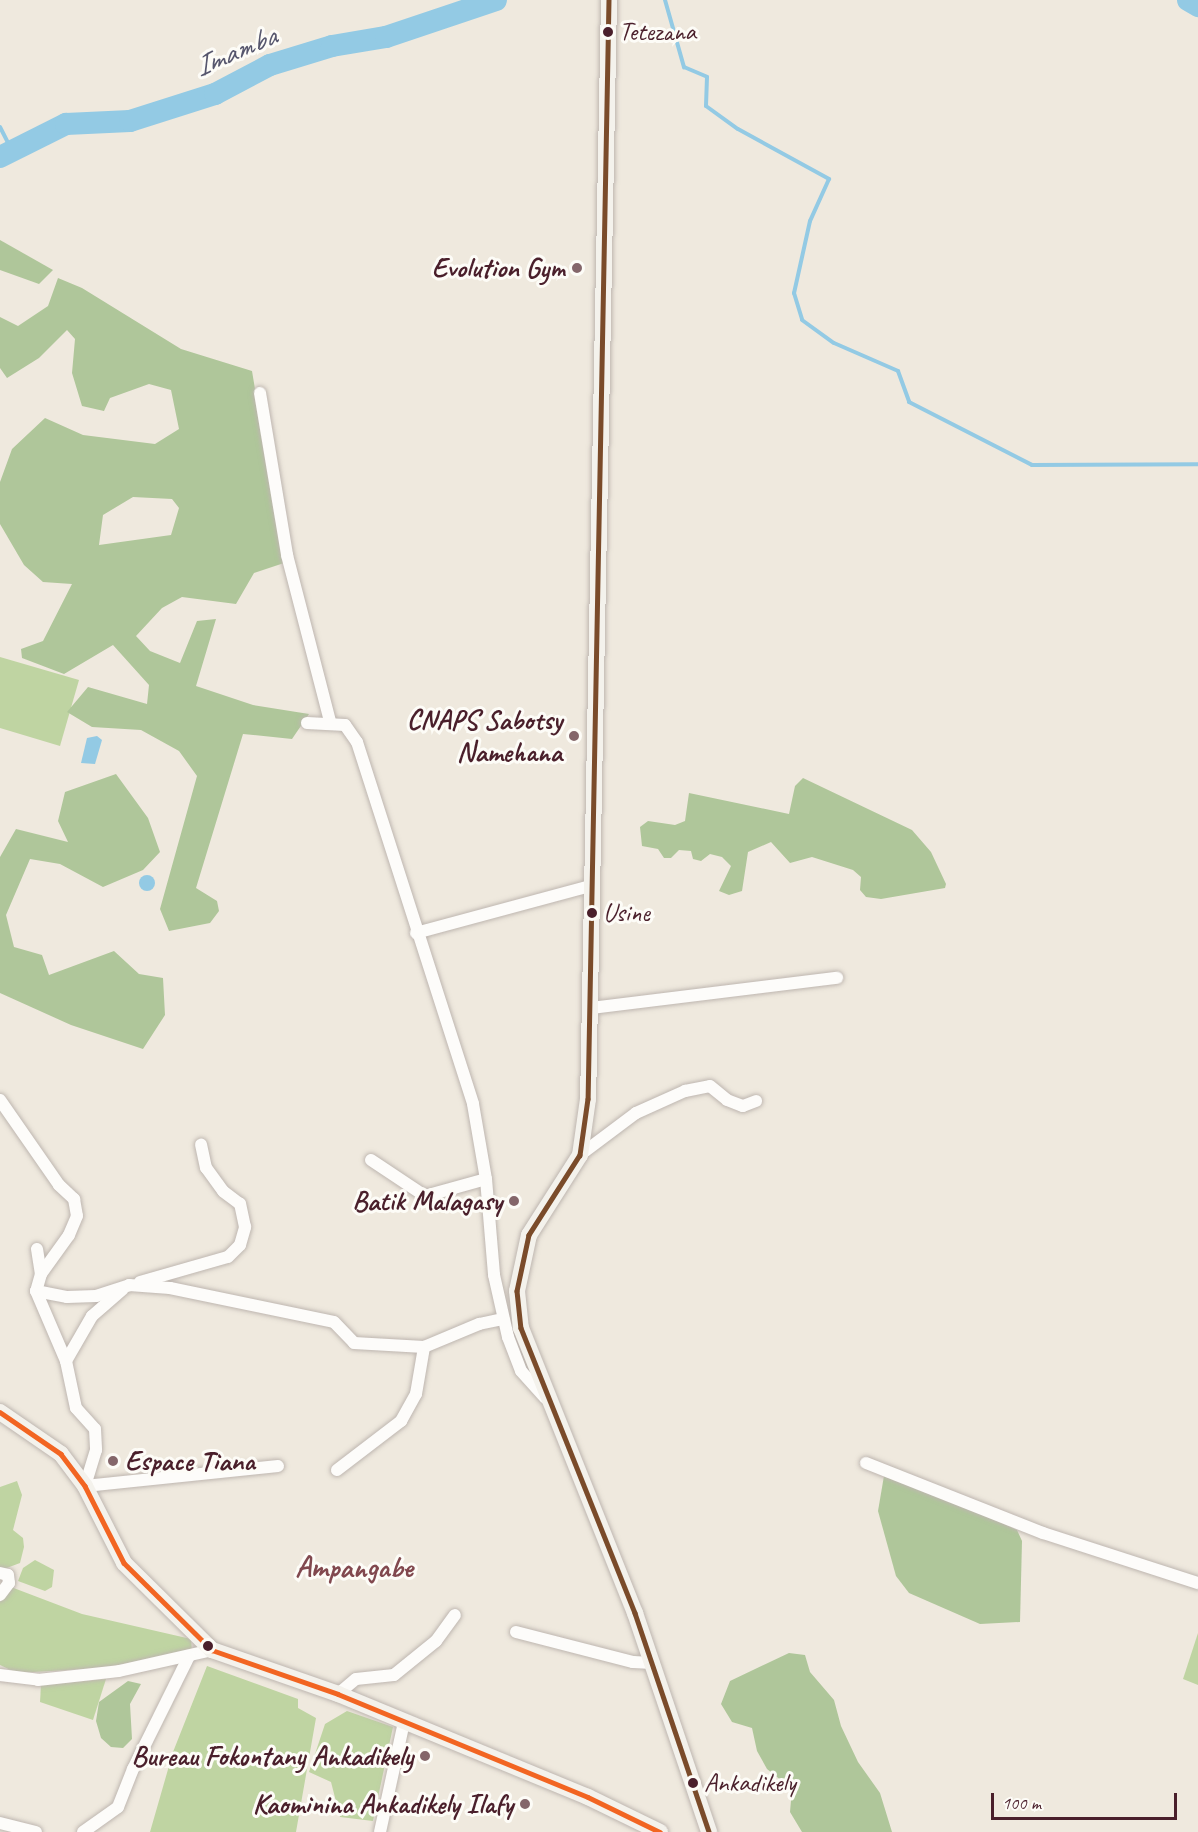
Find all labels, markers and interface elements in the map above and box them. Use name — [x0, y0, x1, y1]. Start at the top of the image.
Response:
place label: Tetezana — [619, 16, 696, 48]
water label: Imamba — [189, 18, 281, 84]
marker: Tetezana — [602, 26, 614, 38]
place label: Evolution Gym — [431, 251, 565, 285]
marker: Evolution Gym — [570, 261, 584, 275]
place label: CNAPS Sabotsy Namehana — [407, 703, 562, 769]
marker: CNAPS Sabotsy Namehana — [567, 729, 581, 743]
place label: Usine — [603, 897, 650, 929]
marker: Usine — [586, 907, 598, 919]
place label: Batik Malagasy — [352, 1184, 502, 1218]
marker: Batik Malagasy — [507, 1194, 521, 1208]
place label: Espace Tiana — [125, 1444, 254, 1478]
marker: Espace Tiana — [106, 1454, 120, 1468]
district label: Ampangabe — [295, 1549, 413, 1585]
unlabelled marker — [202, 1640, 214, 1652]
place label: Bureau Fokontany Ankadikely — [132, 1739, 413, 1773]
marker: Bureau Fokontany Ankadikely — [418, 1749, 432, 1763]
place label: Ankadikely — [704, 1767, 796, 1799]
marker: Ankadikely — [687, 1777, 699, 1789]
scale bar — [994, 1781, 1180, 1819]
place label: Kaominina Ankadikely Ilafy — [251, 1787, 513, 1821]
text: 100 m — [1002, 1792, 1041, 1814]
marker: Kaominina Ankadikely Ilafy — [518, 1797, 532, 1811]

